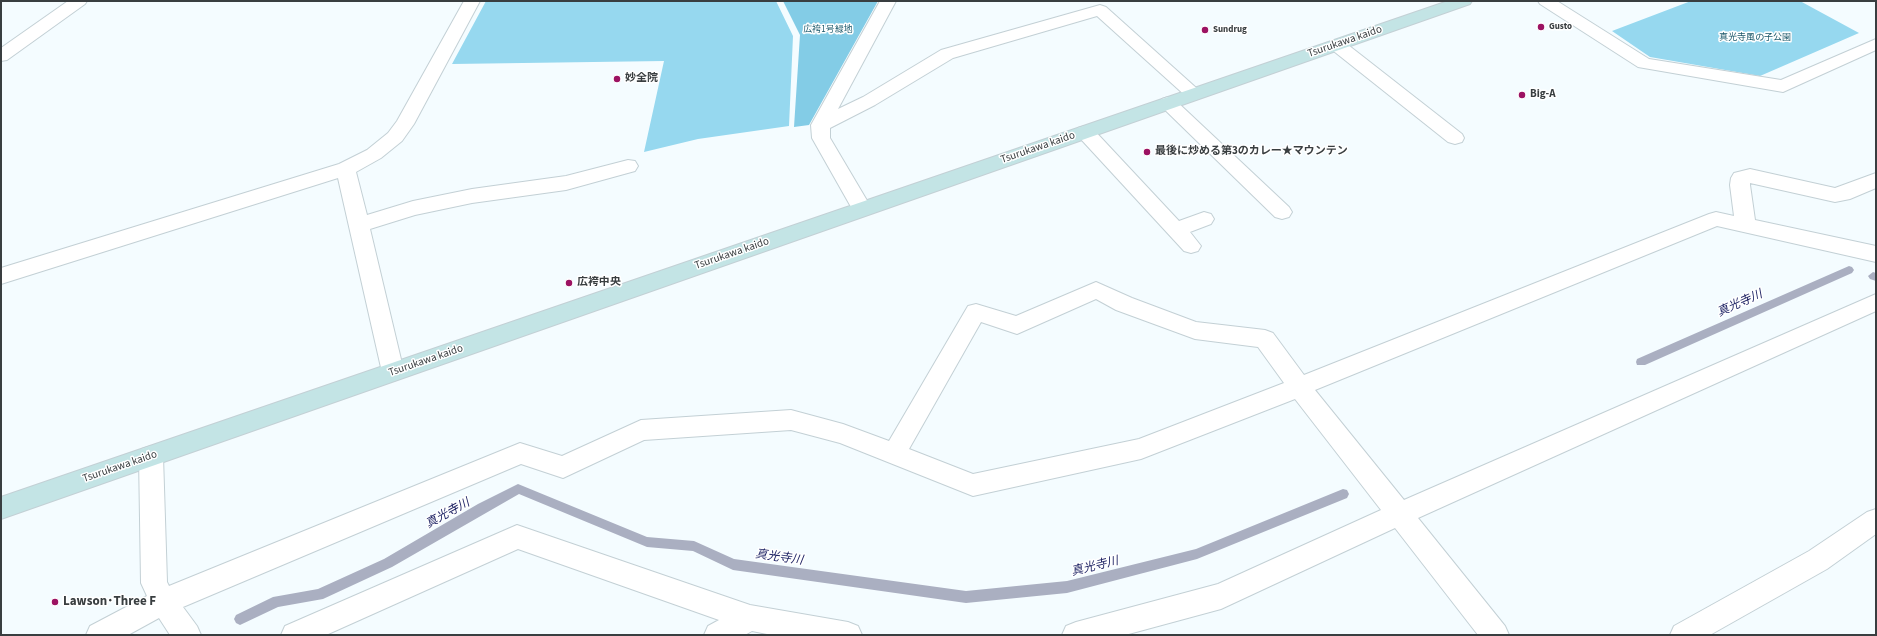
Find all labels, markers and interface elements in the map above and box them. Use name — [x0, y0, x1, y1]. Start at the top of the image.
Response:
marker: Gusto — [1536, 22, 1546, 32]
place label: Gusto — [1549, 22, 1572, 32]
street label: Tsurukawa kaido — [1306, 23, 1384, 61]
park label: 広袴1号緑地 — [803, 25, 853, 35]
marker: Sundrug — [1200, 25, 1210, 35]
place label: Sundrug — [1213, 25, 1247, 35]
park label: 真光寺風の子公園 — [1719, 33, 1791, 43]
place label: 妙全院 — [625, 72, 658, 86]
marker: 妙全院 — [612, 74, 622, 84]
place label: Big-A — [1530, 88, 1556, 102]
marker: Big-A — [1517, 90, 1527, 100]
street label: Tsurukawa kaido — [999, 129, 1077, 167]
place label: 最後に炒める第3のカレー★マウンテン — [1155, 145, 1348, 159]
marker: 最後に炒める第3のカレー★マウンテン — [1142, 147, 1152, 157]
street label: Tsurukawa kaido — [693, 235, 771, 273]
place label: 広袴中央 — [577, 276, 621, 290]
marker: 広袴中央 — [564, 278, 574, 288]
water label: 真光寺川 — [1715, 288, 1765, 320]
street label: Tsurukawa kaido — [387, 342, 465, 380]
street label: Tsurukawa kaido — [81, 448, 159, 486]
water label: 真光寺川 — [424, 496, 472, 532]
water label: 真光寺川 — [754, 548, 804, 568]
water label: 真光寺川 — [1070, 554, 1120, 580]
place label: Lawson･Three F — [63, 594, 156, 610]
marker: Lawson･Three F — [50, 597, 60, 607]

